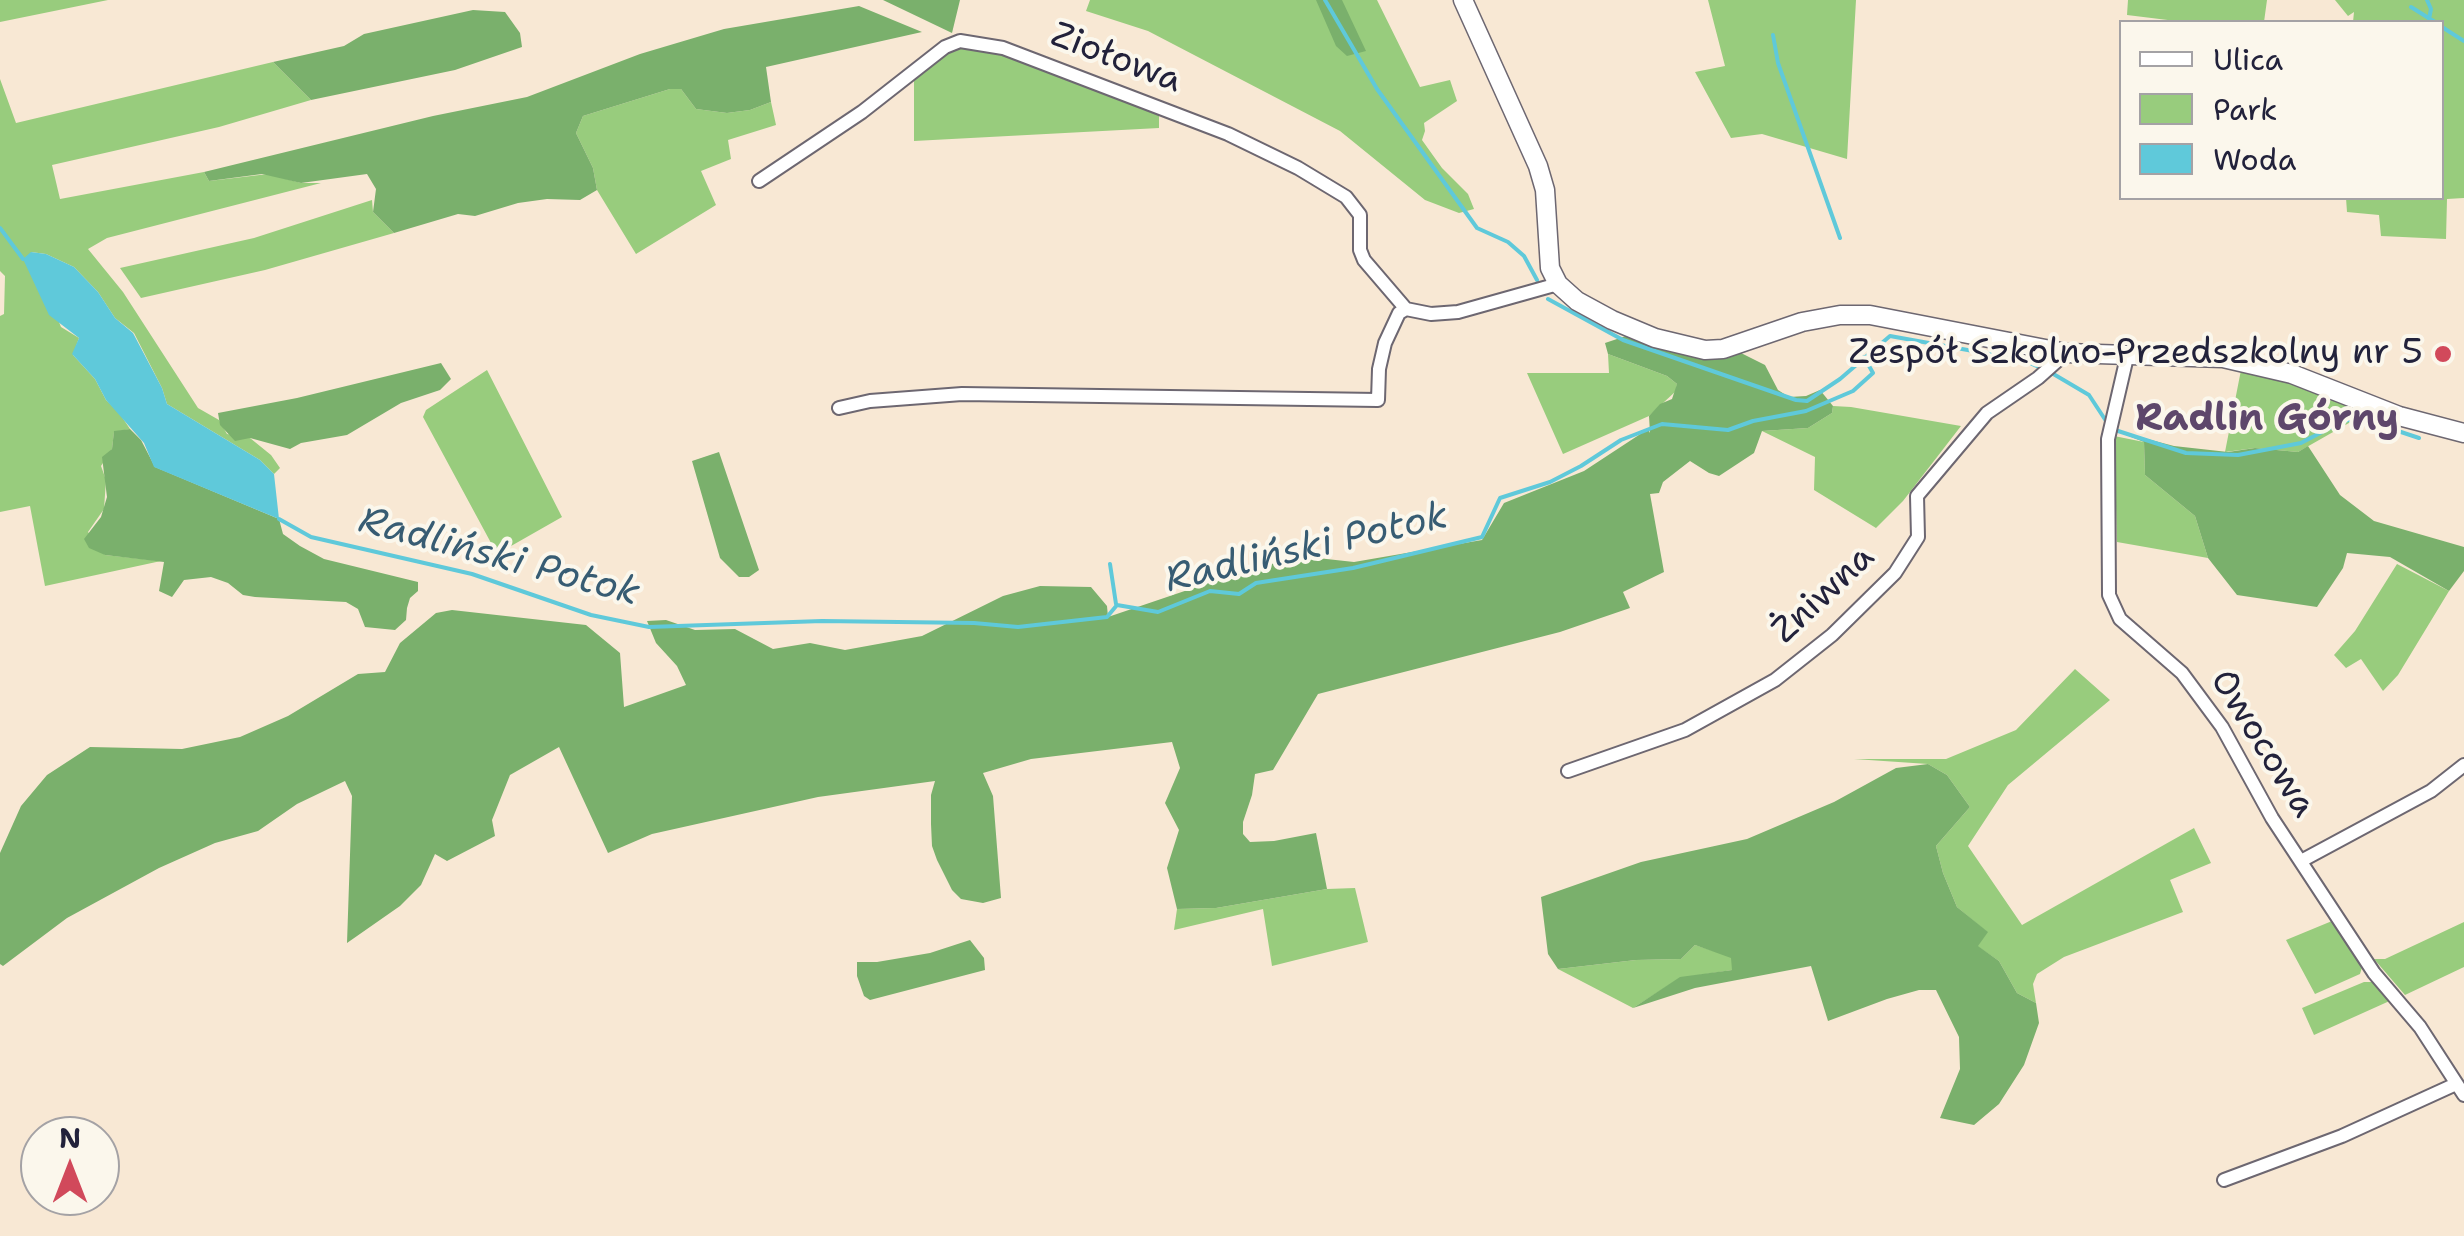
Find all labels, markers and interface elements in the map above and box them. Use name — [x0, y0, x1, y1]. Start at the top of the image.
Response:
street label: Ziołowa — [1045, 15, 1187, 103]
legend — [2119, 20, 2444, 200]
text: Ulica — [2213, 39, 2283, 80]
text: Park — [2213, 89, 2277, 130]
text: Woda — [2213, 139, 2297, 180]
place label: Zespół Szkolno-Przedszkolny nr 5 — [1849, 333, 2423, 375]
marker: Zespół Szkolno-Przedszkolny nr 5 — [2432, 343, 2454, 365]
district label: Radlin Górny — [2135, 397, 2399, 443]
water label: Radliński Potok — [1161, 494, 1453, 604]
water label: Radliński Potok — [354, 499, 644, 617]
street label: Żniwna — [1764, 537, 1884, 653]
street label: Owocowa — [2200, 662, 2324, 826]
north arrow — [20, 1116, 120, 1216]
text: N — [59, 1119, 81, 1157]

